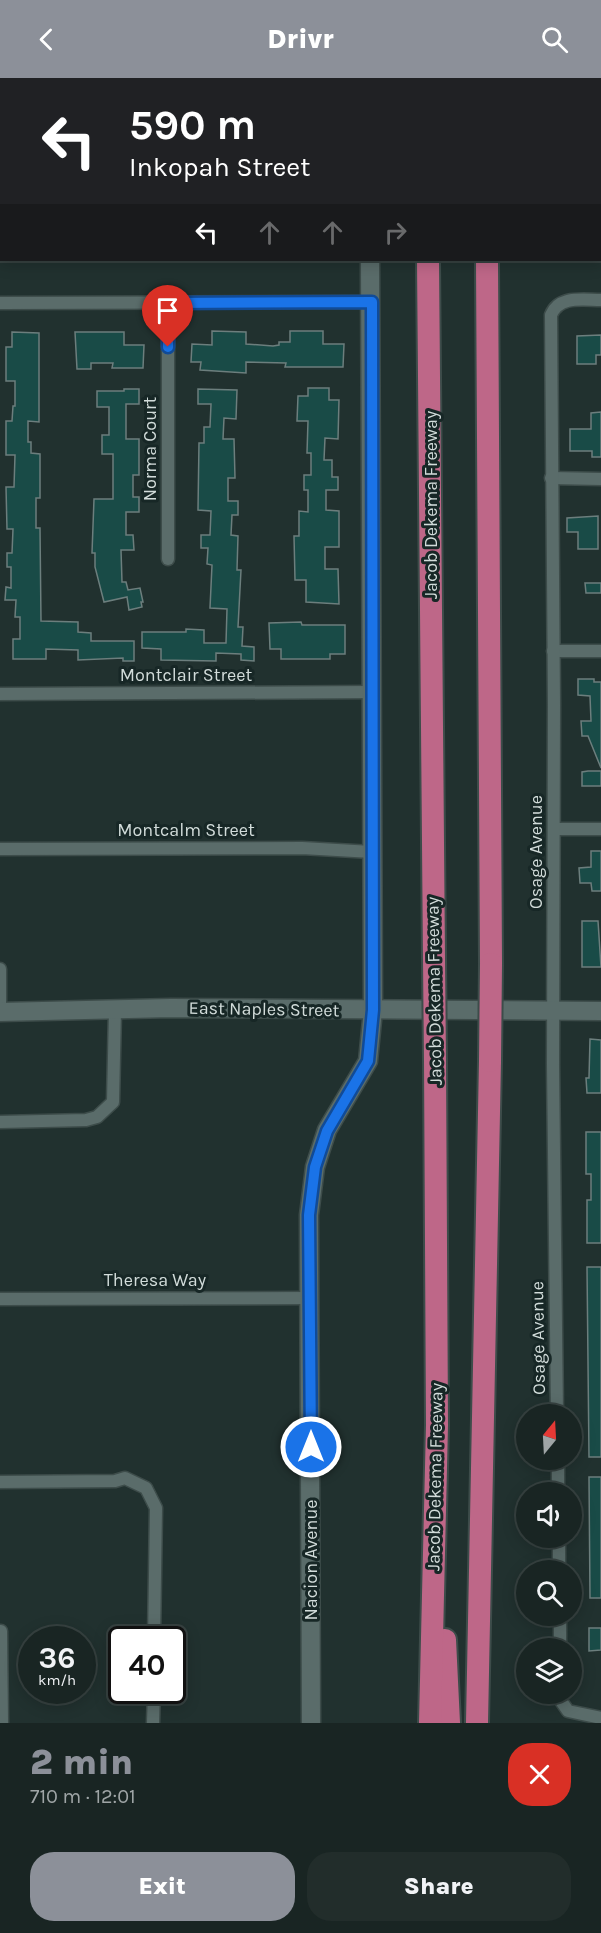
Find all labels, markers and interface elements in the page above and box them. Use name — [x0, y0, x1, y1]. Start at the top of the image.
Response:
icon: back — [30, 23, 63, 56]
text: Drivr — [267, 23, 334, 55]
icon: search — [538, 23, 571, 56]
text: 590 m — [129, 100, 256, 150]
icon: left — [30, 102, 108, 180]
text: Inkopah Street — [129, 151, 310, 183]
icon: left — [190, 216, 223, 249]
icon: ahead — [253, 216, 286, 249]
icon: ahead — [316, 216, 349, 249]
icon: right — [379, 216, 412, 249]
pin — [142, 285, 193, 347]
icon: arrive — [151, 294, 184, 327]
street label: Norma Court — [139, 396, 161, 501]
street label: Jacob Dekema Freeway — [420, 410, 442, 599]
street label: Montclair Street — [120, 664, 252, 686]
street label: Osage Avenue — [525, 795, 547, 909]
street label: Montcalm Street — [117, 819, 255, 841]
street label: Jacob Dekema Freeway — [421, 896, 447, 1085]
street label: East Naples Street — [188, 997, 340, 1021]
street label: Theresa Way — [104, 1269, 207, 1291]
street label: Osage Avenue — [526, 1281, 550, 1395]
street label: Jacob Dekema Freeway — [422, 1382, 448, 1571]
north arrow — [516, 1404, 582, 1470]
map controls — [516, 1404, 582, 1704]
position arrow — [279, 1415, 343, 1479]
button: sound — [516, 1482, 582, 1548]
street label: Nacion Avenue — [300, 1499, 322, 1621]
button: search — [516, 1560, 582, 1626]
speed limit sign: 40 — [108, 1626, 186, 1704]
button: layers — [516, 1638, 582, 1704]
text: 36 — [39, 1640, 75, 1676]
text: km/h — [38, 1671, 76, 1689]
text: 2 min — [30, 1741, 133, 1783]
button: close — [508, 1743, 571, 1806]
text: 710 m · 12:01 — [30, 1785, 136, 1808]
button: Exit — [30, 1852, 295, 1921]
button: Share — [307, 1852, 571, 1921]

